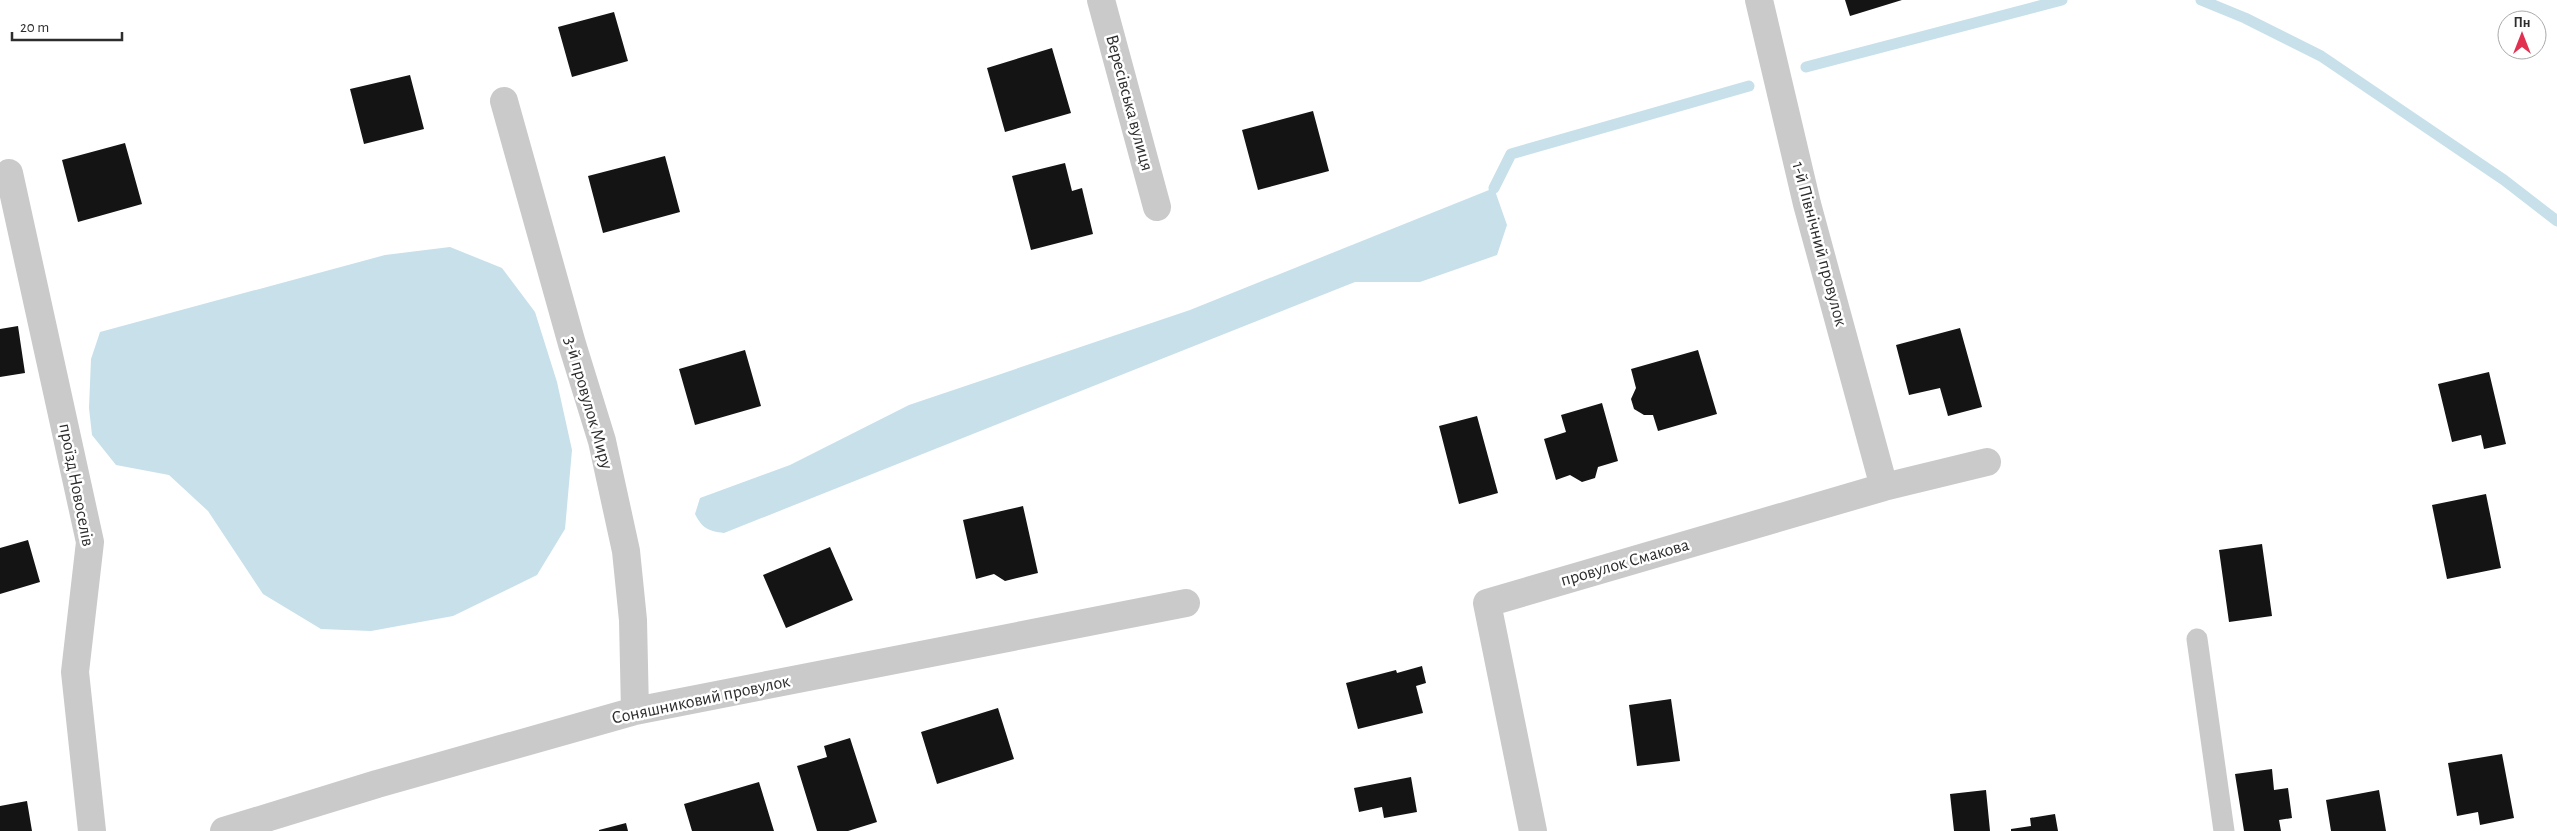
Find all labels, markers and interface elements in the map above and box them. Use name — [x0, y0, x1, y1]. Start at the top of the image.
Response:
scale bar — [12, 10, 122, 42]
north arrow — [2497, 10, 2547, 60]
text: Пн — [2513, 16, 2531, 30]
text: 20 m — [20, 20, 49, 35]
street label: Вересівська вулиця — [1102, 33, 1156, 173]
street label: 1-й Північний провулок — [1788, 160, 1850, 329]
street label: 3-й провулок Миру — [560, 335, 616, 472]
street label: проїзд Новоселів — [55, 422, 97, 548]
street label: провулок Смакова — [1559, 536, 1691, 590]
street label: Соняшниковий провулок — [610, 672, 792, 728]

